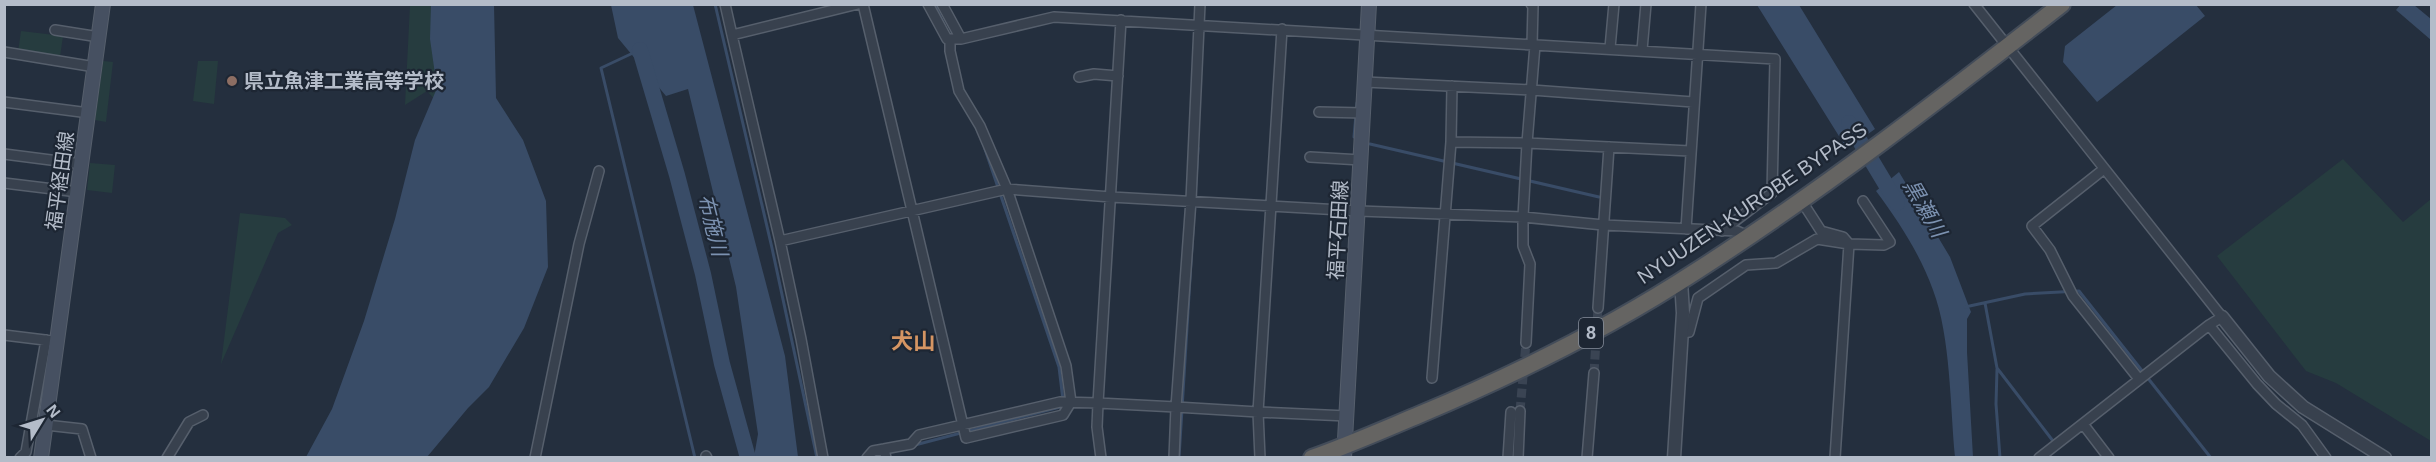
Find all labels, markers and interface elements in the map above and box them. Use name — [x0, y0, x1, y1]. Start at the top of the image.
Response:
place label: 県立魚津工業高等学校 — [244, 70, 444, 92]
marker: 県立魚津工業高等学校 — [225, 74, 239, 88]
street label: NYUUZEN-KUROBE BYPASS — [1633, 118, 1871, 288]
street label: 福平経田線 — [42, 130, 78, 232]
water label: 黒瀬川 — [1899, 175, 1952, 243]
street label: 福平石田線 — [1324, 179, 1352, 281]
water label: 布施川 — [694, 192, 732, 260]
road number: 8 — [1579, 318, 1603, 348]
district label: 犬山 — [891, 329, 935, 354]
north arrow — [12, 390, 72, 450]
text: N — [43, 401, 64, 421]

